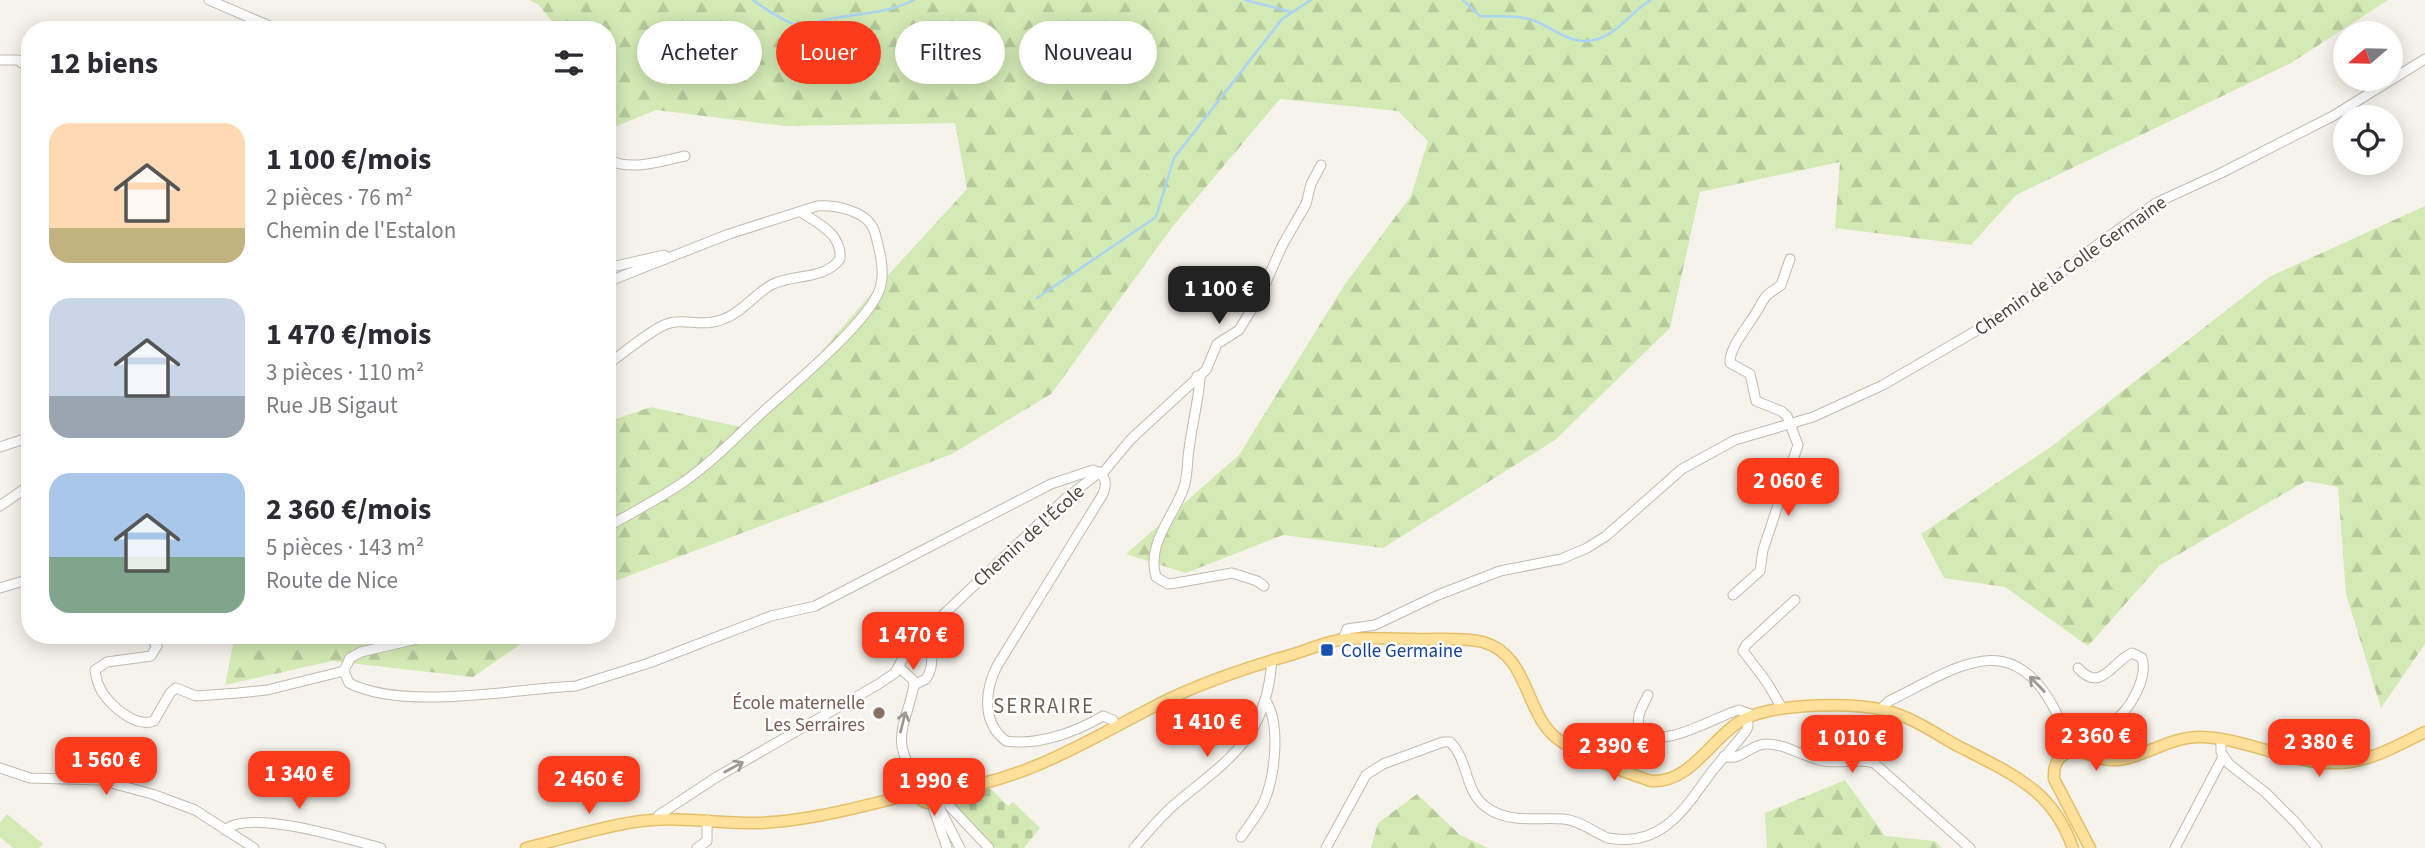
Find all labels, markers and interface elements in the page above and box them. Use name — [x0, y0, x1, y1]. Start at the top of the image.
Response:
chip: Acheter — [637, 21, 762, 84]
chip: Louer — [776, 21, 881, 84]
chip: Filtres — [895, 21, 1005, 84]
chip: Nouveau — [1019, 21, 1157, 84]
north arrow — [2333, 21, 2403, 91]
map controls — [2333, 21, 2403, 175]
text: 12 biens — [49, 42, 158, 85]
icon: filters — [550, 44, 588, 82]
button: locate — [2333, 105, 2403, 175]
text: 1 100 €/mois — [266, 138, 431, 181]
icon: home — [105, 151, 189, 235]
text: 2 pièces · 76 m² — [266, 181, 413, 214]
street label: Chemin de la Colle Germaine — [1969, 190, 2172, 343]
text: Chemin de l'Estalon — [266, 214, 456, 247]
pin: 1 100 € — [1154, 266, 1284, 326]
text: 1 100 € — [1184, 272, 1254, 305]
text: 1 470 €/mois — [266, 313, 431, 356]
icon: home — [105, 326, 189, 410]
text: 3 pièces · 110 m² — [266, 356, 424, 389]
text: Rue JB Sigaut — [266, 389, 398, 422]
pin: 2 060 € — [1723, 458, 1853, 518]
text: 2 060 € — [1753, 464, 1823, 497]
street label: Chemin de l'École — [967, 479, 1091, 593]
text: 2 360 €/mois — [266, 488, 431, 531]
icon: home — [105, 501, 189, 585]
text: 5 pièces · 143 m² — [266, 531, 424, 564]
text: Route de Nice — [266, 564, 398, 597]
pin: 1 470 € — [848, 612, 978, 672]
text: 1 470 € — [878, 618, 948, 651]
place label: Colle Germaine — [1341, 638, 1463, 665]
marker: Colle Germaine — [1319, 642, 1335, 658]
one-way arrow — [2028, 676, 2045, 693]
place label: École maternelle Les Serraires — [732, 690, 865, 739]
district label: SERRAIRE — [993, 691, 1095, 721]
pin: 1 410 € — [1142, 700, 1272, 759]
marker: École maternelle Les Serraires — [871, 705, 887, 721]
text: 1 410 € — [1172, 705, 1242, 738]
one-way arrow — [897, 711, 910, 734]
pin: 2 360 € — [2031, 714, 2161, 773]
pin: 1 010 € — [1787, 716, 1917, 775]
text: 2 360 € — [2061, 719, 2131, 752]
pin: 2 380 € — [2254, 720, 2384, 779]
text: 1 010 € — [1817, 721, 1887, 754]
pin: 2 390 € — [1549, 724, 1679, 783]
text: 2 380 € — [2284, 725, 2354, 758]
text: 2 390 € — [1579, 729, 1649, 762]
pin: 1 560 € — [41, 738, 171, 797]
text: 1 560 € — [71, 743, 141, 776]
pin: 1 340 € — [234, 752, 364, 811]
pin: 2 460 € — [524, 756, 654, 816]
text: 1 340 € — [264, 757, 334, 790]
pin: 1 990 € — [869, 758, 999, 818]
one-way arrow — [724, 760, 744, 774]
text: 2 460 € — [554, 762, 624, 795]
text: 1 990 € — [899, 764, 969, 797]

